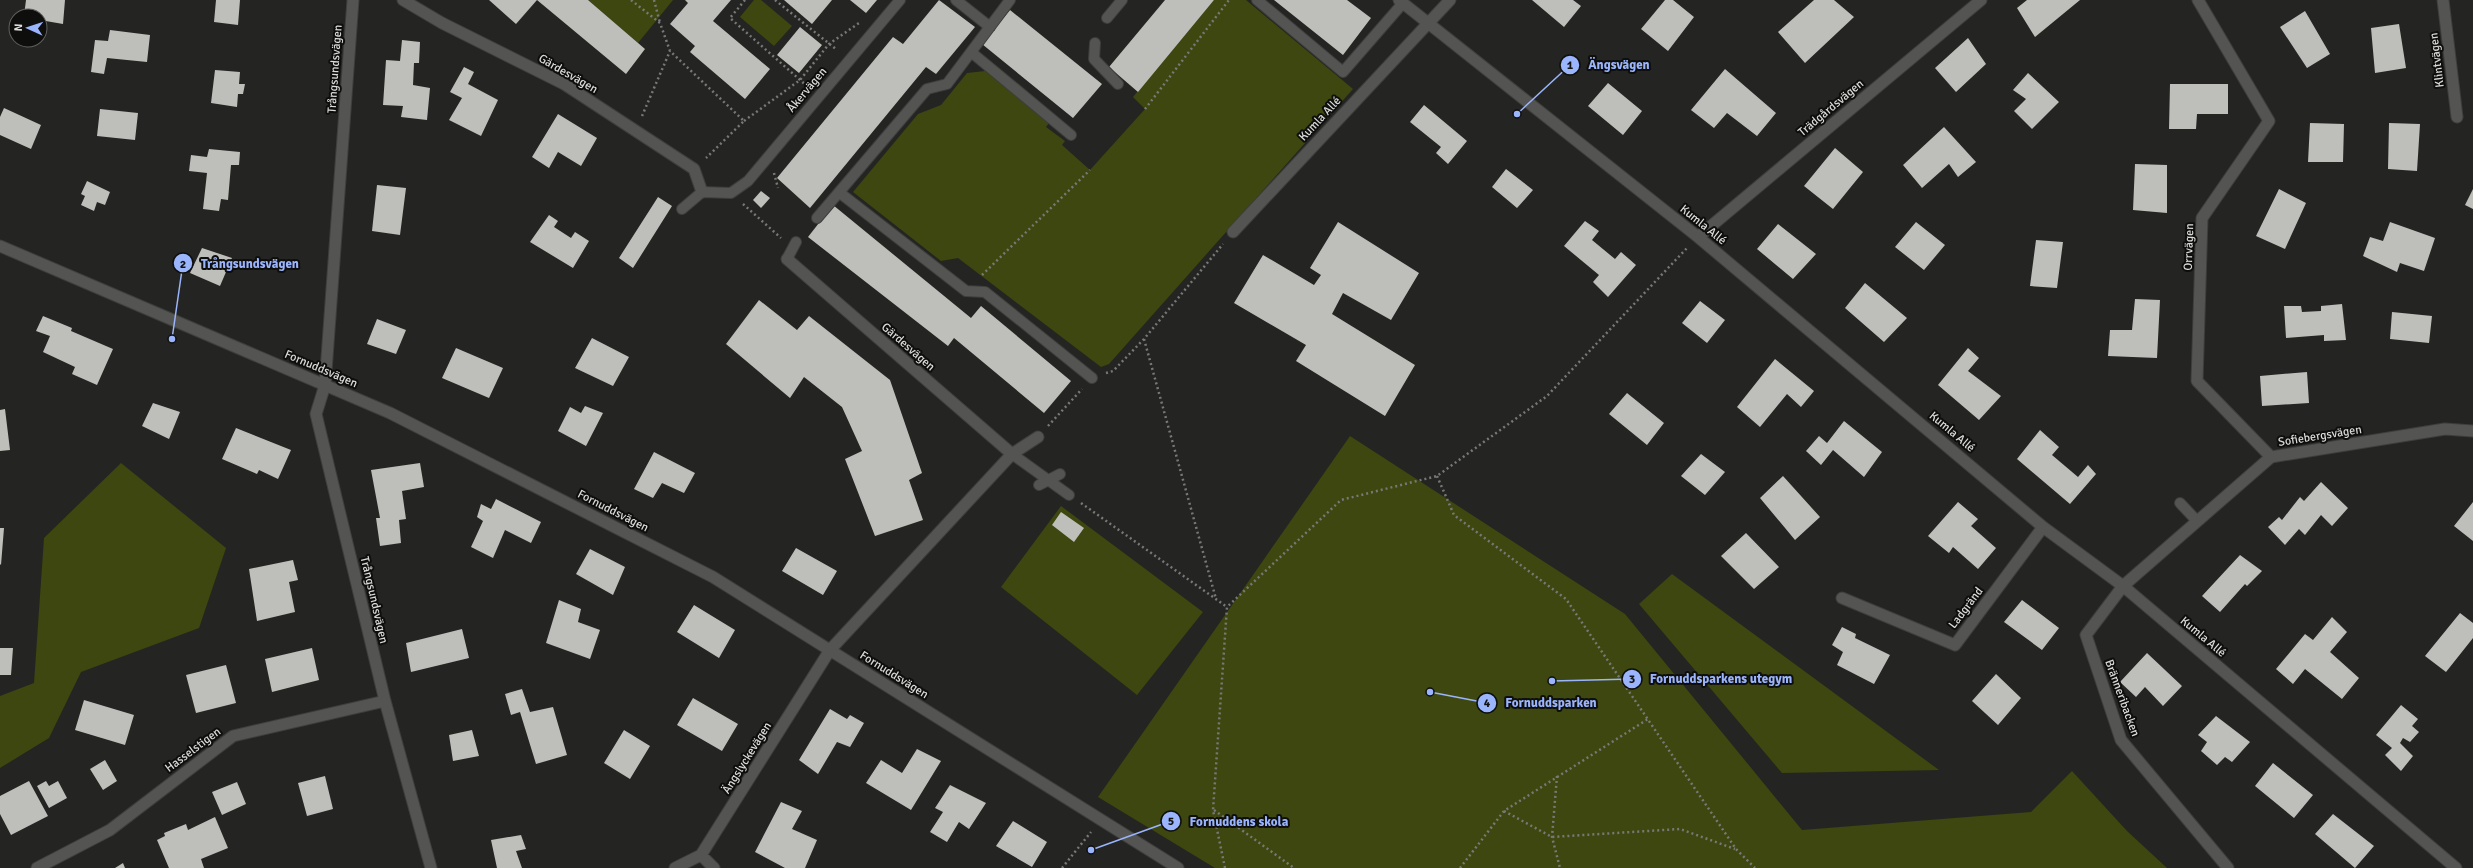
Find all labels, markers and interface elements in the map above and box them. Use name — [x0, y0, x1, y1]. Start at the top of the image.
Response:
north arrow — [8, 8, 48, 48]
text: N — [12, 23, 25, 32]
street label: Trångsundsvägen — [324, 24, 346, 114]
street label: Klintvägen — [2426, 32, 2448, 88]
street label: Gärdesvägen — [536, 51, 600, 97]
callout: Ängsvägen — [1560, 52, 1658, 77]
text: Ängsvägen — [1588, 57, 1650, 73]
text: 1 — [1567, 58, 1574, 73]
street label: Åkervägen — [784, 64, 830, 116]
street label: Trädgårdsvägen — [1795, 76, 1867, 140]
street label: Kumla Allé — [1296, 94, 1344, 144]
street label: Kumla Allé — [1677, 202, 1729, 248]
street label: Orrvägen — [2181, 223, 2197, 271]
callout: Trångsundsvägen — [173, 251, 307, 276]
text: Trångsundsvägen — [201, 256, 299, 272]
text: 2 — [180, 257, 186, 272]
street label: Gärdesvägen — [878, 320, 938, 374]
street label: Fornuddsvägen — [282, 347, 360, 391]
street label: Kumla Allé — [1926, 408, 1978, 456]
street label: Sofiebergsvägen — [2277, 422, 2363, 450]
street label: Fornuddsvägen — [575, 487, 651, 535]
street label: Trångsundsvägen — [357, 555, 391, 645]
street label: Ladgränd — [1946, 584, 1986, 632]
street label: Kumla Allé — [2177, 613, 2229, 661]
street label: Fornuddsvägen — [857, 648, 931, 702]
street label: Bränneribacken — [2101, 657, 2143, 739]
callout: Fornuddsparkens utegym — [1622, 666, 1800, 691]
text: Fornuddsparkens utegym — [1650, 671, 1793, 687]
text: 3 — [1629, 672, 1635, 687]
callout: Fornuddsparken — [1477, 690, 1604, 715]
text: Fornuddsparken — [1505, 695, 1597, 711]
text: 4 — [1484, 696, 1491, 711]
street label: Ängslyckevägen — [719, 719, 775, 797]
street label: Hasselstigen — [162, 724, 224, 776]
callout: Fornuddens skola — [1161, 808, 1296, 833]
text: 5 — [1168, 814, 1174, 829]
text: Fornuddens skola — [1190, 814, 1289, 830]

